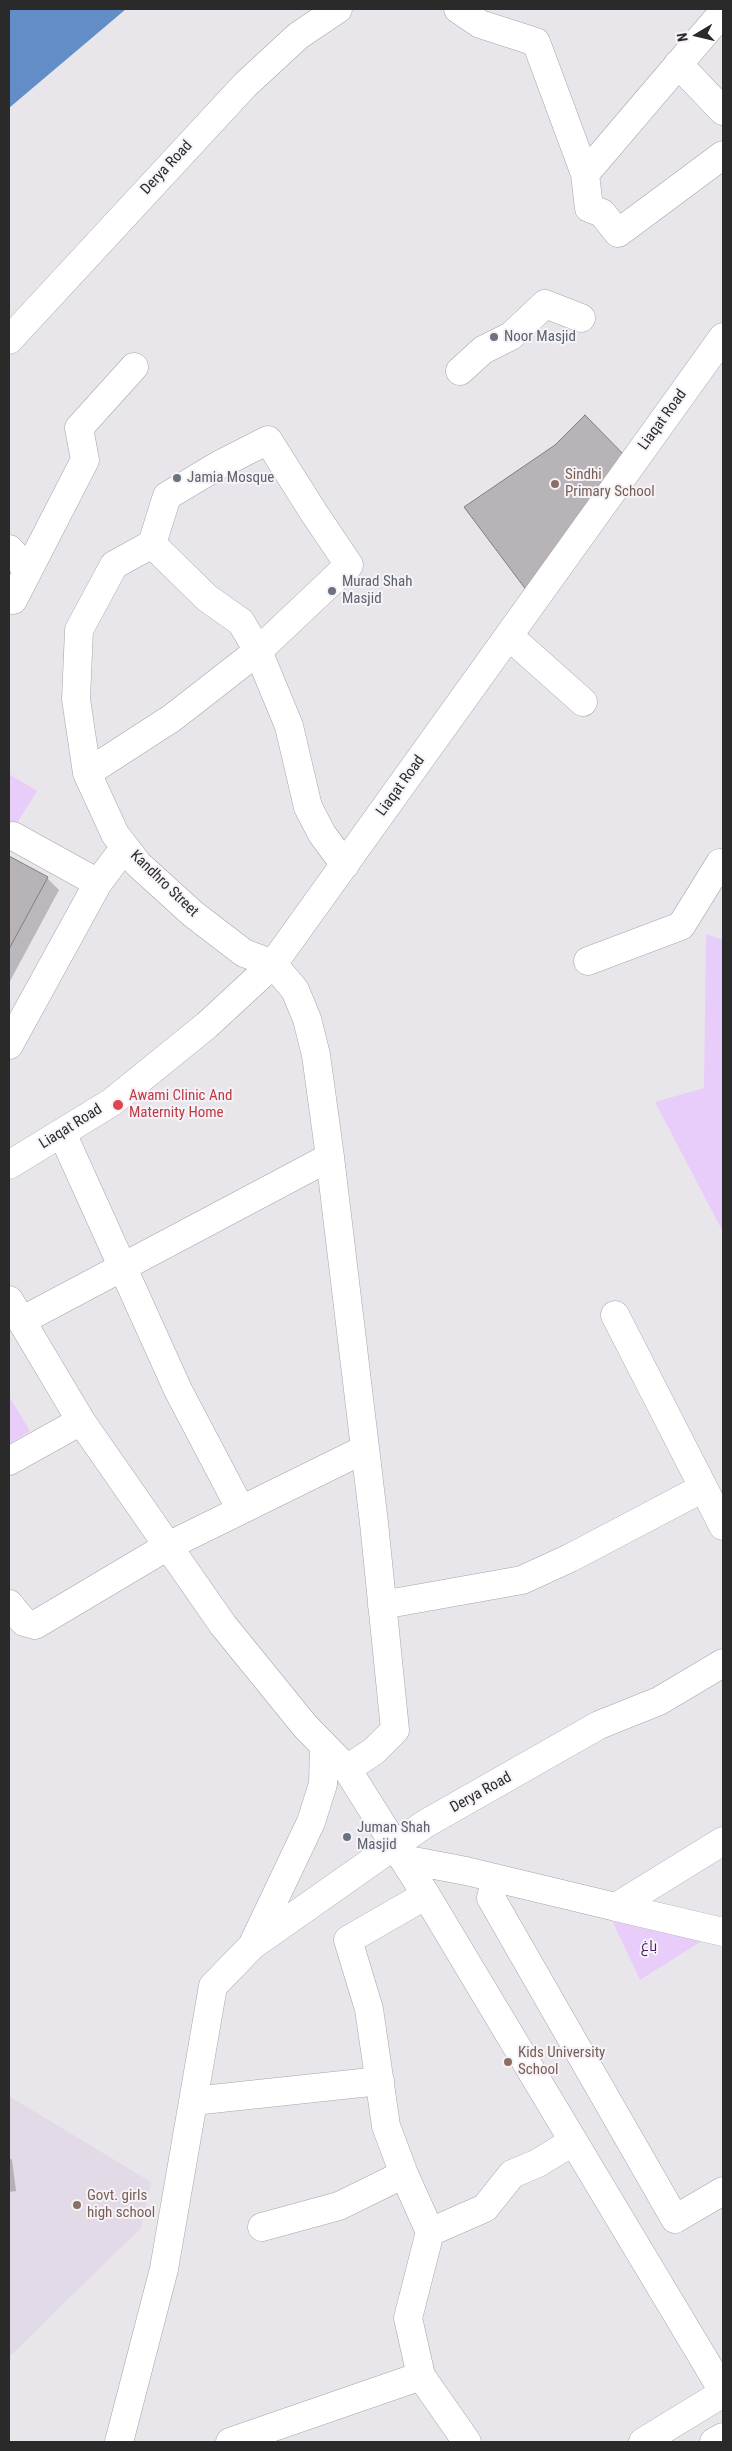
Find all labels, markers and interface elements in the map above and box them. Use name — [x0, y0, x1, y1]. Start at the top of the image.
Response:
north arrow — [672, 10, 722, 60]
text: N — [674, 32, 691, 43]
street label: Derya Road — [138, 137, 196, 199]
place label: Noor Masjid — [504, 328, 576, 346]
marker: Noor Masjid — [488, 331, 500, 343]
street label: Liaqat Road — [635, 386, 691, 454]
place label: Sindhi Primary School — [565, 466, 655, 501]
place label: Jamia Mosque — [187, 469, 274, 487]
marker: Jamia Mosque — [171, 472, 183, 484]
marker: Sindhi Primary School — [549, 478, 561, 490]
place label: Murad Shah Masjid — [342, 573, 412, 608]
marker: Murad Shah Masjid — [326, 585, 338, 597]
street label: Liaqat Road — [373, 752, 429, 820]
street label: Kandhro Street — [126, 847, 202, 921]
place label: Awami Clinic And Maternity Home — [129, 1087, 232, 1122]
marker: Awami Clinic And Maternity Home — [111, 1098, 125, 1112]
street label: Liaqat Road — [36, 1101, 106, 1153]
street label: Derya Road — [447, 1769, 515, 1817]
place label: Juman Shah Masjid — [357, 1819, 430, 1854]
marker: Juman Shah Masjid — [341, 1831, 353, 1843]
park label: باغ — [641, 1938, 657, 1956]
place label: Kids University School — [518, 2044, 605, 2079]
marker: Kids University School — [502, 2056, 514, 2068]
place label: Govt. girls high school — [87, 2187, 155, 2222]
marker: Govt. girls high school — [71, 2199, 83, 2211]

